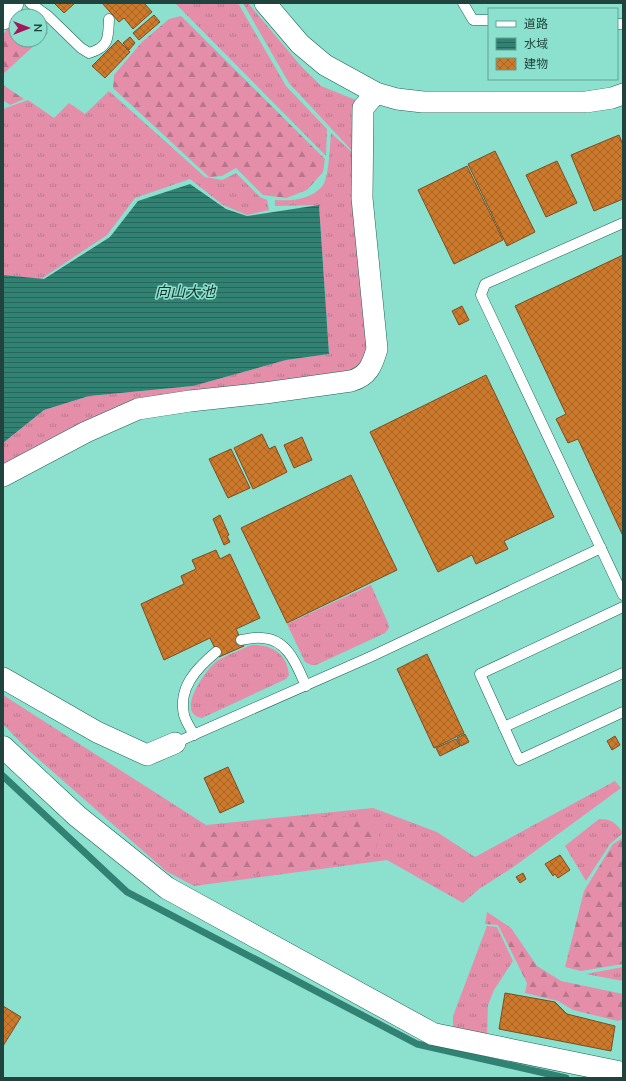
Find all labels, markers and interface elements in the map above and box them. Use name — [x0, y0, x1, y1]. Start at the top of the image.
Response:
north arrow — [8, 8, 48, 48]
legend — [488, 8, 618, 80]
text: 道路 — [524, 16, 548, 31]
text: N — [31, 24, 45, 32]
text: 水域 — [524, 36, 548, 51]
text: 建物 — [524, 56, 548, 71]
water label: 向山大池 — [155, 282, 217, 301]

